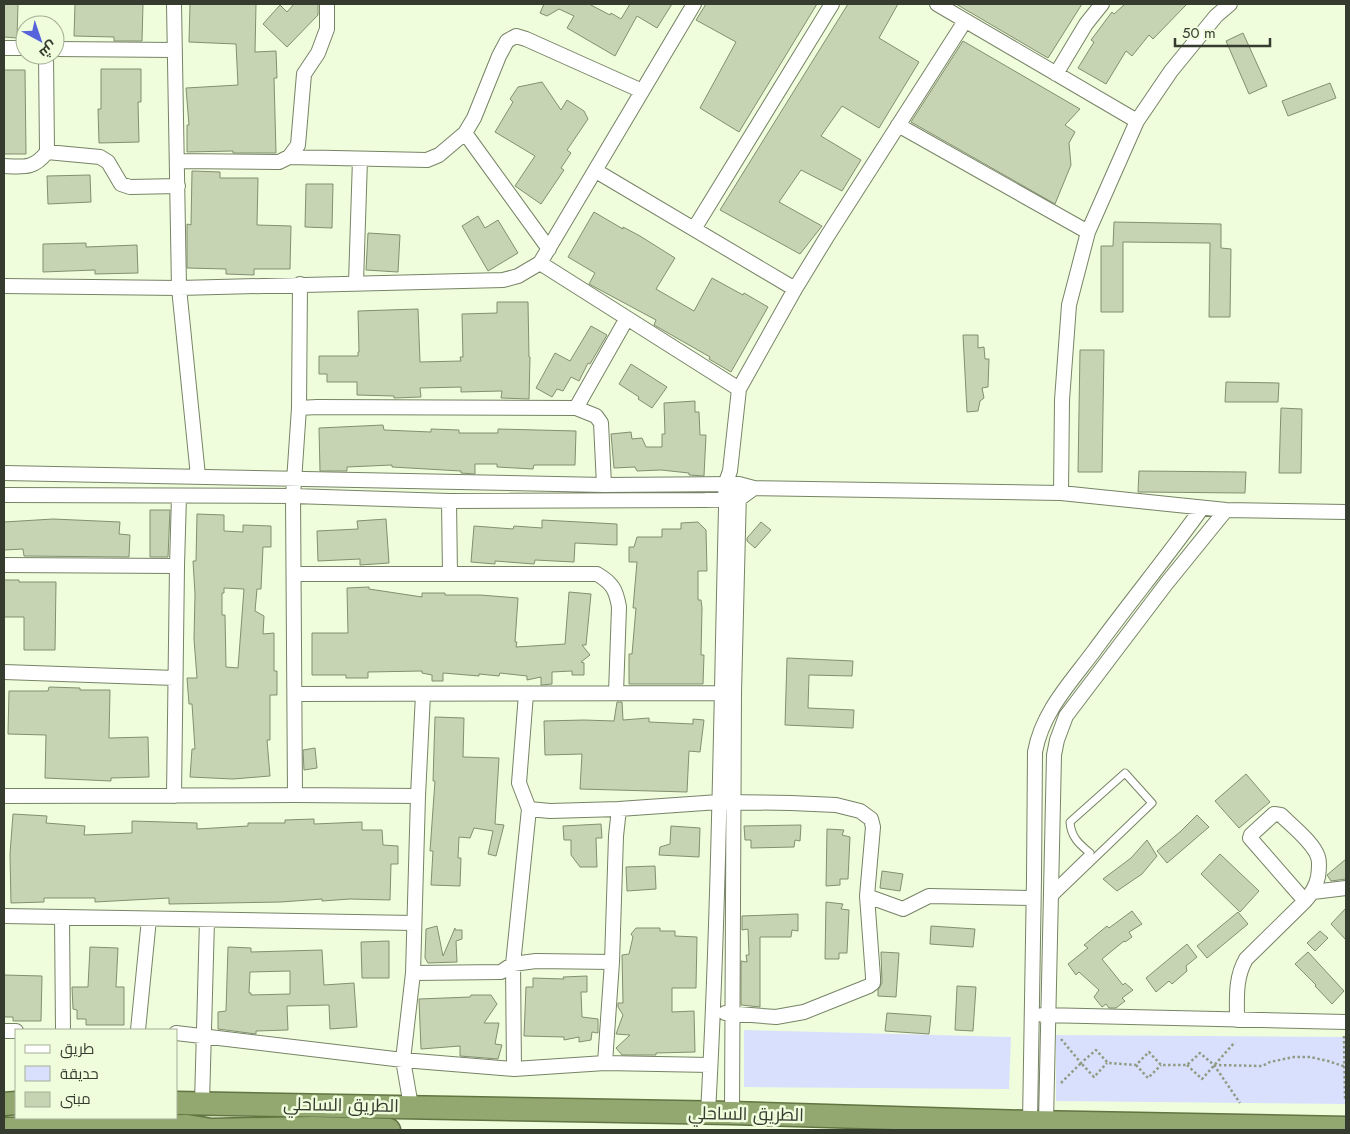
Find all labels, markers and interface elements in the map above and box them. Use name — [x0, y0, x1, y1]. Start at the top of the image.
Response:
north arrow — [15, 15, 65, 65]
scale bar — [1175, 15, 1270, 47]
text: 50 m — [1182, 22, 1216, 44]
text: ش — [35, 37, 62, 63]
legend — [15, 1029, 178, 1119]
text: طريق — [60, 1038, 94, 1060]
text: حديقة — [60, 1063, 99, 1085]
text: مبنى — [60, 1088, 91, 1110]
street label: الطريق الساحلي — [283, 1091, 399, 1120]
street label: الطريق الساحلي — [688, 1100, 804, 1129]

